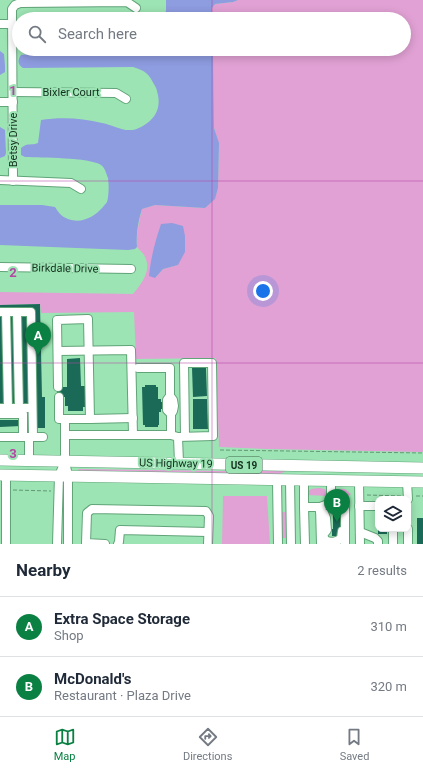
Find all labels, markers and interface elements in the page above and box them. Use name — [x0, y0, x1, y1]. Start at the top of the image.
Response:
search box — [12, 12, 411, 56]
icon: search — [26, 23, 48, 45]
text: Search here — [58, 25, 137, 43]
text: 1 — [9, 83, 17, 98]
street label: Bixler Court — [42, 86, 100, 99]
street label: Betsy Drive — [7, 113, 20, 167]
street label: Birkdale Drive — [31, 261, 99, 276]
text: 2 — [9, 265, 17, 280]
your location — [253, 281, 273, 301]
pin: A — [25, 322, 51, 355]
text: 3 — [9, 446, 17, 461]
street label: US Highway 19 — [139, 456, 213, 471]
road number: US 19 — [226, 457, 262, 473]
pin: B — [324, 489, 350, 522]
map controls — [375, 496, 411, 532]
button: layers — [375, 496, 411, 532]
text: Nearby — [16, 560, 71, 580]
text: 2 results — [357, 563, 407, 578]
text: Extra Space Storage — [54, 610, 190, 628]
text: A — [25, 619, 33, 634]
text: 310 m — [370, 619, 407, 634]
text: Shop — [54, 628, 84, 643]
text: McDonald's — [54, 670, 132, 688]
text: B — [25, 679, 33, 694]
text: 320 m — [370, 679, 407, 694]
text: Restaurant · Plaza Drive — [54, 688, 191, 703]
tab: Map — [54, 726, 76, 763]
tab: Directions — [183, 726, 232, 763]
tab: Saved — [340, 726, 369, 763]

